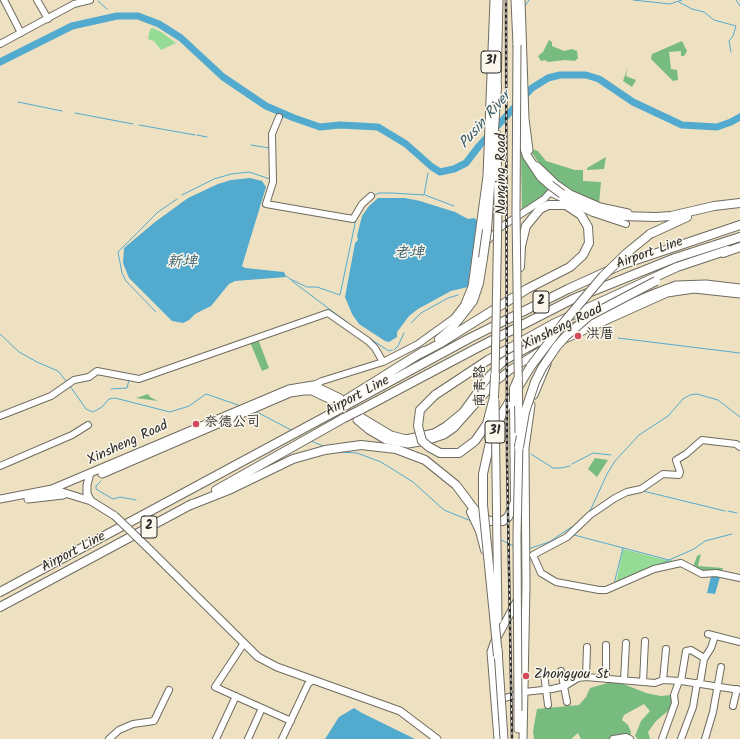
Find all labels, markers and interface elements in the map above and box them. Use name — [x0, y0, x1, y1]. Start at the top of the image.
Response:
road number: 31 — [481, 51, 501, 73]
water label: Pusin River — [456, 89, 516, 153]
street label: Nanqing Road — [495, 133, 511, 215]
street label: Airport Line — [614, 234, 686, 274]
water label: 老埤 — [394, 245, 424, 263]
water label: 新埤 — [167, 254, 197, 272]
road number: 2 — [533, 291, 549, 313]
street label: Xinsheng Road — [520, 301, 606, 355]
place label: 洪厝 — [586, 328, 614, 344]
marker: 洪厝 — [573, 331, 583, 341]
street label: 南青路 — [474, 365, 490, 407]
street label: Airport Line — [323, 373, 393, 421]
place label: 奈德公司 — [204, 416, 260, 432]
street label: Xinsheng Road — [85, 418, 171, 470]
marker: 奈德公司 — [191, 419, 201, 429]
road number: 31 — [485, 421, 505, 443]
road number: 2 — [141, 516, 157, 538]
street label: Airport Line — [39, 529, 109, 577]
place label: Zhongyou St — [534, 668, 609, 684]
marker: Zhongyou St — [521, 671, 531, 681]

